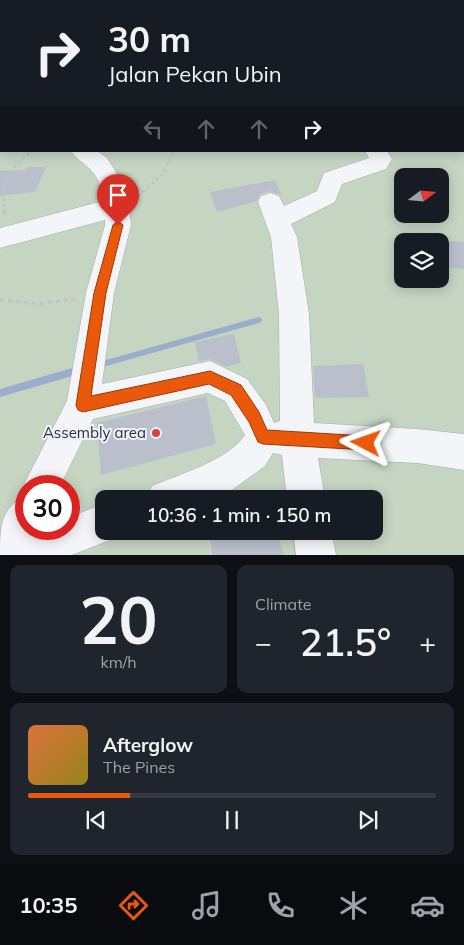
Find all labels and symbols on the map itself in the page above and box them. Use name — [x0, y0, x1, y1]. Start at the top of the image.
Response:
north arrow — [394, 168, 449, 222]
pin — [97, 174, 139, 225]
position arrow — [339, 416, 391, 468]
place label: Assembly area — [43, 423, 146, 442]
marker: Assembly area — [150, 427, 162, 439]
speed limit sign: 30 — [15, 475, 80, 540]

